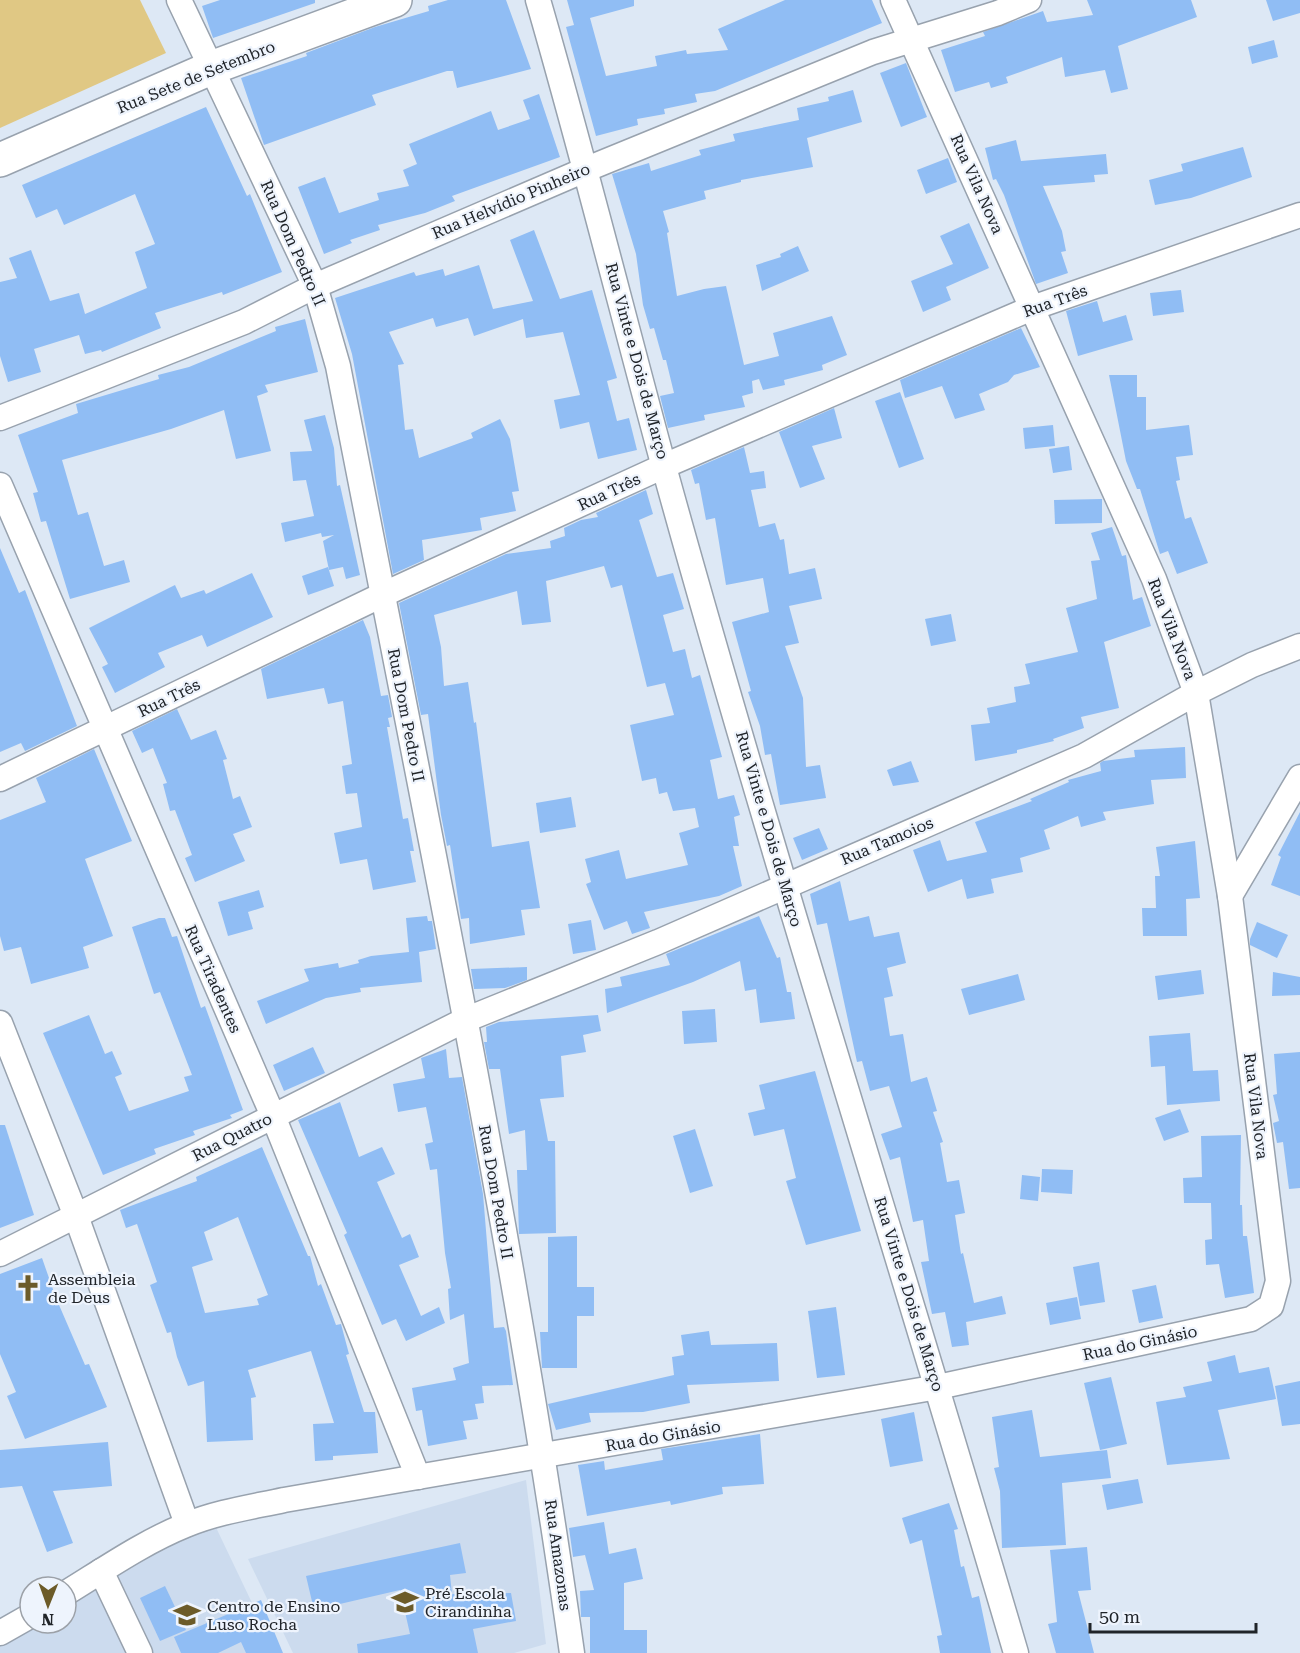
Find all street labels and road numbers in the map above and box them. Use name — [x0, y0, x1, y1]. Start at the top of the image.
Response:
street label: Rua Sete de Setembro — [114, 37, 278, 117]
street label: Rua Vila Nova — [947, 131, 1008, 237]
street label: Rua Helvídio Pinheiro — [429, 159, 593, 243]
street label: Rua Dom Pedro II — [257, 177, 329, 309]
street label: Rua Vinte e Dois de Março — [602, 261, 672, 462]
street label: Rua Três — [1020, 281, 1090, 321]
street label: Rua Três — [575, 469, 644, 515]
street label: Rua Vila Nova — [1144, 576, 1200, 683]
street label: Rua Dom Pedro II — [384, 647, 428, 783]
street label: Rua Três — [135, 675, 204, 721]
street label: Rua Vinte e Dois de Março — [732, 729, 806, 929]
street label: Rua Tamoios — [838, 813, 937, 869]
street label: Rua Tiradentes — [181, 922, 245, 1036]
street label: Rua Vila Nova — [1240, 1052, 1272, 1161]
street label: Rua Quatro — [189, 1109, 275, 1165]
street label: Rua Dom Pedro II — [475, 1123, 517, 1261]
street label: Rua Vinte e Dois de Março — [870, 1194, 948, 1394]
street label: Rua do Ginásio — [1081, 1322, 1199, 1364]
street label: Rua do Ginásio — [604, 1416, 722, 1455]
street label: Rua Amazonas — [541, 1498, 575, 1612]

